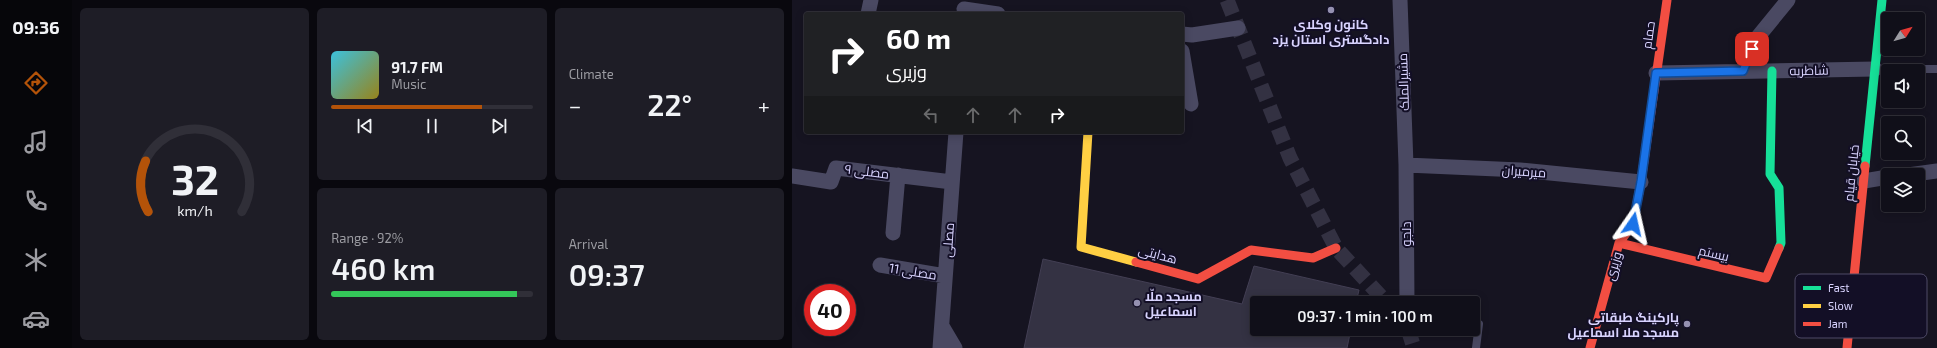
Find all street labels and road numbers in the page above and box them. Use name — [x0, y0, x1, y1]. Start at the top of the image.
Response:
street label: حمام — [1638, 20, 1660, 50]
street label: مشیرالملک — [1394, 53, 1412, 111]
street label: شاطریه — [1789, 62, 1829, 78]
street label: خیابان قیام — [1840, 144, 1864, 203]
street label: مصلی ۹ — [844, 160, 890, 182]
street label: میرمیران — [1501, 161, 1547, 181]
street label: دلجو — [1398, 221, 1414, 247]
street label: مصلی — [939, 222, 957, 258]
street label: هدایتی — [1137, 241, 1179, 267]
street label: بیستم — [1697, 242, 1731, 266]
street label: وزیری — [1601, 250, 1625, 282]
street label: مصلی 11 — [888, 259, 938, 283]

